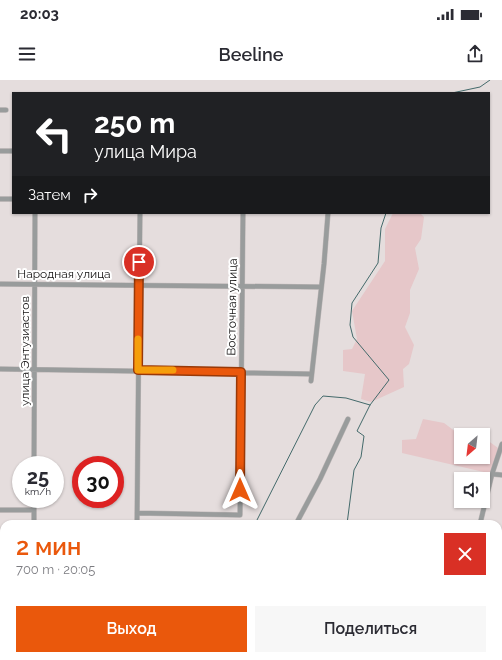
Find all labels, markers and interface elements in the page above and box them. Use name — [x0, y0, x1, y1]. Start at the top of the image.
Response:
text: 20:03 — [20, 5, 59, 23]
icon: menu — [16, 43, 38, 65]
icon: share — [464, 43, 486, 65]
text: Beeline — [219, 44, 283, 65]
text: 250 m — [94, 107, 175, 140]
icon: left — [28, 108, 80, 160]
text: улица Мира — [94, 141, 197, 162]
icon: right — [79, 184, 101, 206]
text: Затем — [28, 186, 71, 204]
pin — [122, 245, 156, 279]
icon: arrive — [128, 251, 150, 273]
street label: Восточная улица — [224, 258, 240, 356]
street label: Народная улица — [17, 267, 111, 281]
street label: улица Энтузиастов — [18, 296, 32, 406]
north arrow — [454, 428, 490, 464]
map controls — [454, 428, 490, 508]
speed limit sign: 30 — [72, 456, 124, 508]
text: 25 — [27, 465, 49, 489]
position arrow — [219, 469, 261, 511]
button: sound — [454, 472, 490, 508]
text: km/h — [25, 486, 51, 497]
text: 2 мин — [16, 532, 81, 561]
button: close — [444, 533, 486, 575]
text: 700 m · 20:05 — [16, 562, 95, 577]
button: Выход — [16, 606, 247, 652]
button: Поделиться — [255, 606, 486, 652]

